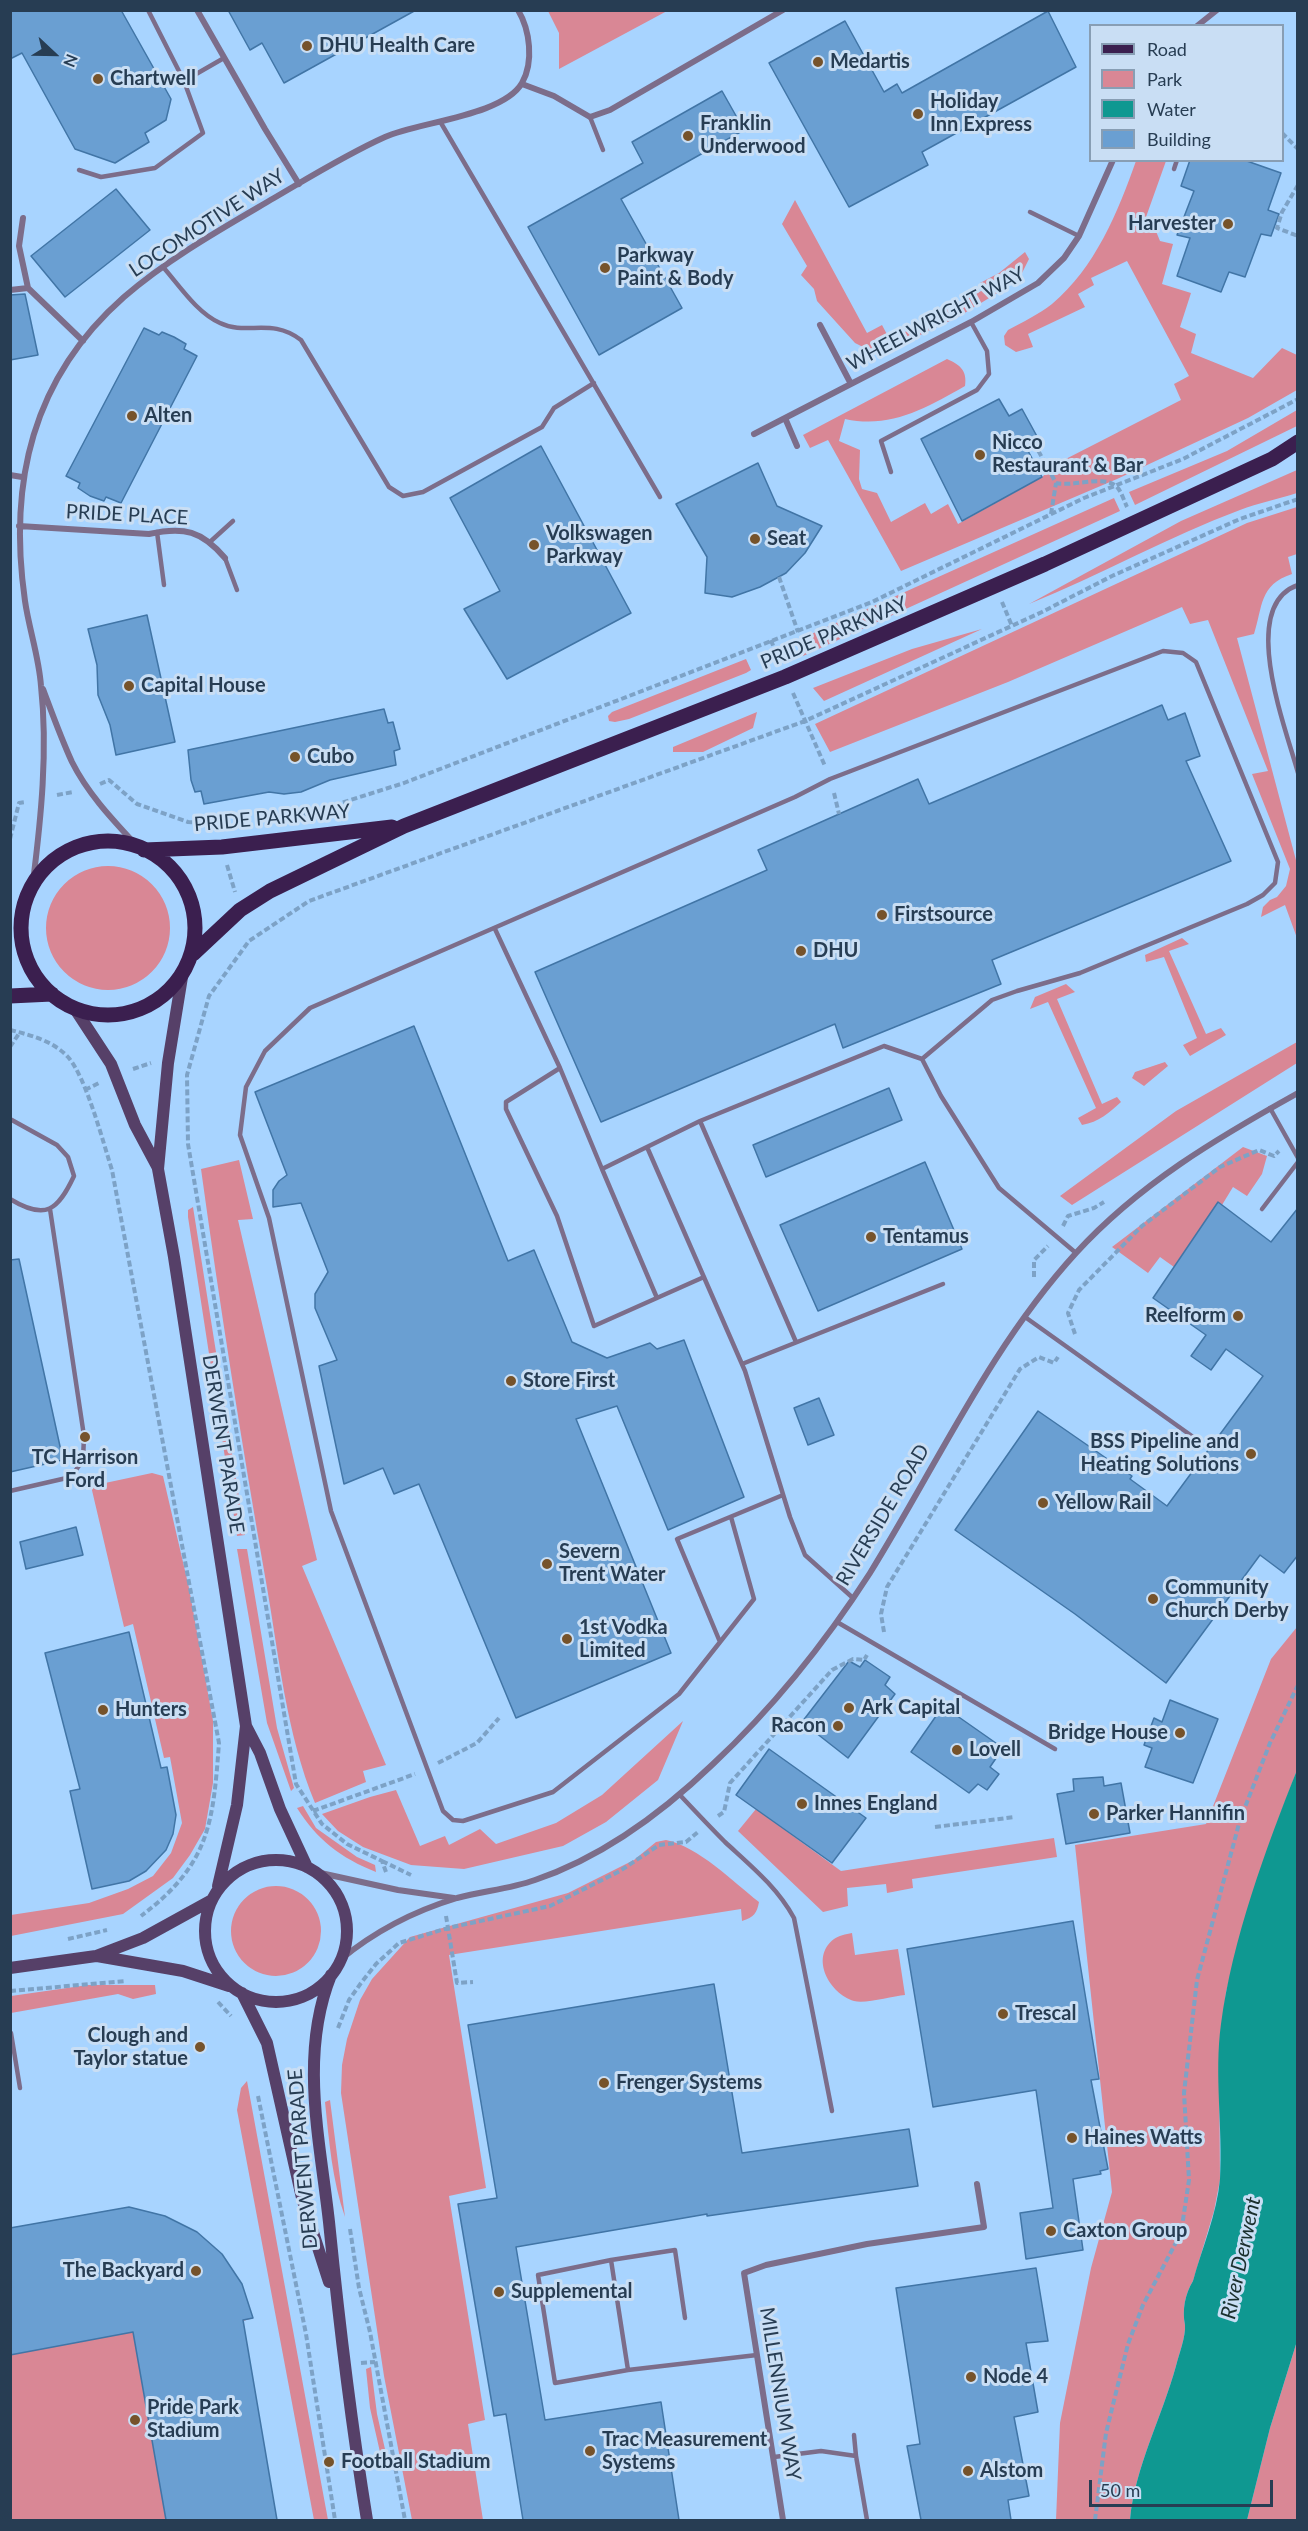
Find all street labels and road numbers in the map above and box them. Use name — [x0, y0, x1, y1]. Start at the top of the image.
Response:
street label: LOCOMOTIVE WAY — [125, 164, 289, 282]
street label: WHEELWRIGHT WAY — [843, 262, 1029, 376]
street label: PRIDE PLACE — [65, 500, 189, 530]
street label: PRIDE PARKWAY — [757, 591, 911, 675]
street label: PRIDE PARKWAY — [193, 799, 351, 837]
street label: DERWENT PARADE — [197, 1353, 249, 1535]
street label: RIVERSIDE ROAD — [831, 1440, 935, 1590]
street label: DERWENT PARADE — [283, 2068, 323, 2250]
street label: MILLENNIUM WAY — [754, 2306, 806, 2482]

